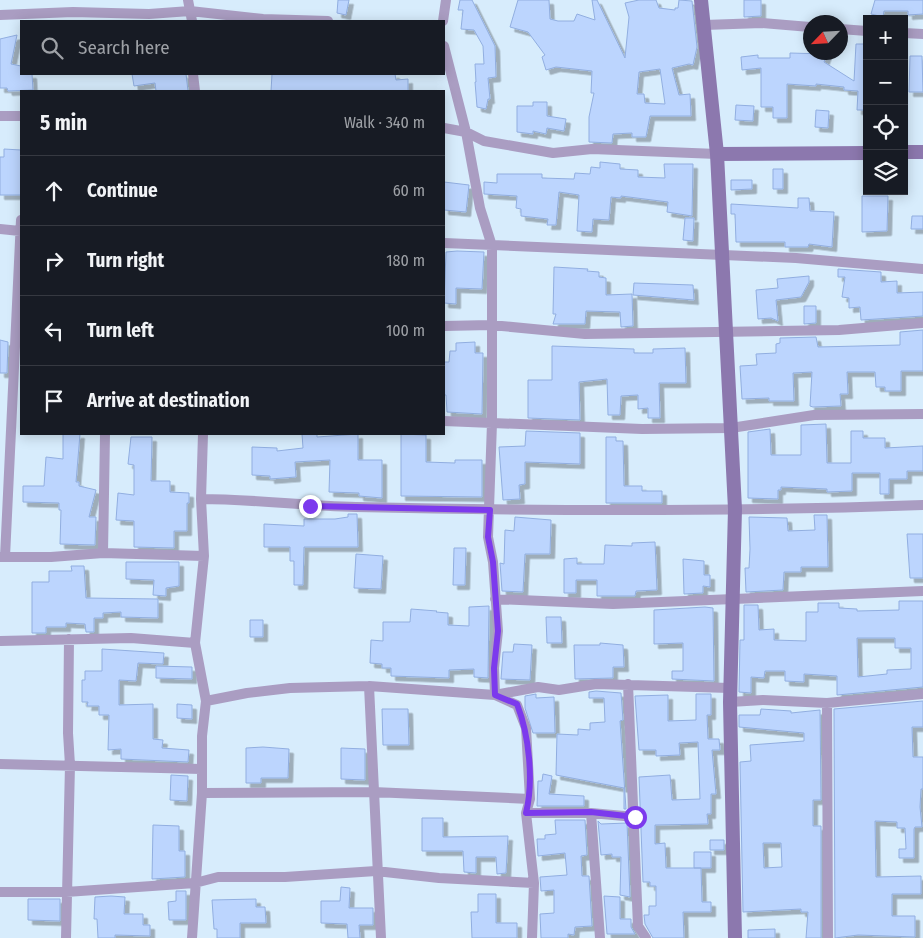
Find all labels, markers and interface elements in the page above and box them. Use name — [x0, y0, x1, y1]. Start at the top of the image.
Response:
north arrow — [803, 15, 848, 60]
map controls — [863, 15, 908, 195]
button: + — [863, 15, 908, 60]
search box — [20, 20, 445, 75]
icon: search — [38, 34, 66, 62]
text: Search here — [78, 36, 170, 59]
button: − — [863, 60, 908, 105]
button: locate — [863, 105, 908, 150]
text: 5 min — [40, 110, 87, 136]
text: Walk · 340 m — [344, 113, 425, 132]
button: layers — [863, 150, 908, 195]
icon: ahead — [40, 177, 68, 205]
text: Continue — [87, 179, 158, 202]
text: 60 m — [393, 181, 425, 200]
icon: right — [40, 247, 68, 275]
text: Turn right — [87, 249, 164, 272]
text: 180 m — [386, 251, 425, 270]
icon: left — [40, 317, 68, 345]
text: Turn left — [87, 319, 154, 342]
text: 100 m — [386, 321, 425, 340]
icon: arrive — [40, 387, 68, 415]
text: Arrive at destination — [87, 389, 250, 412]
route end — [299, 495, 322, 518]
route start — [624, 806, 647, 829]

